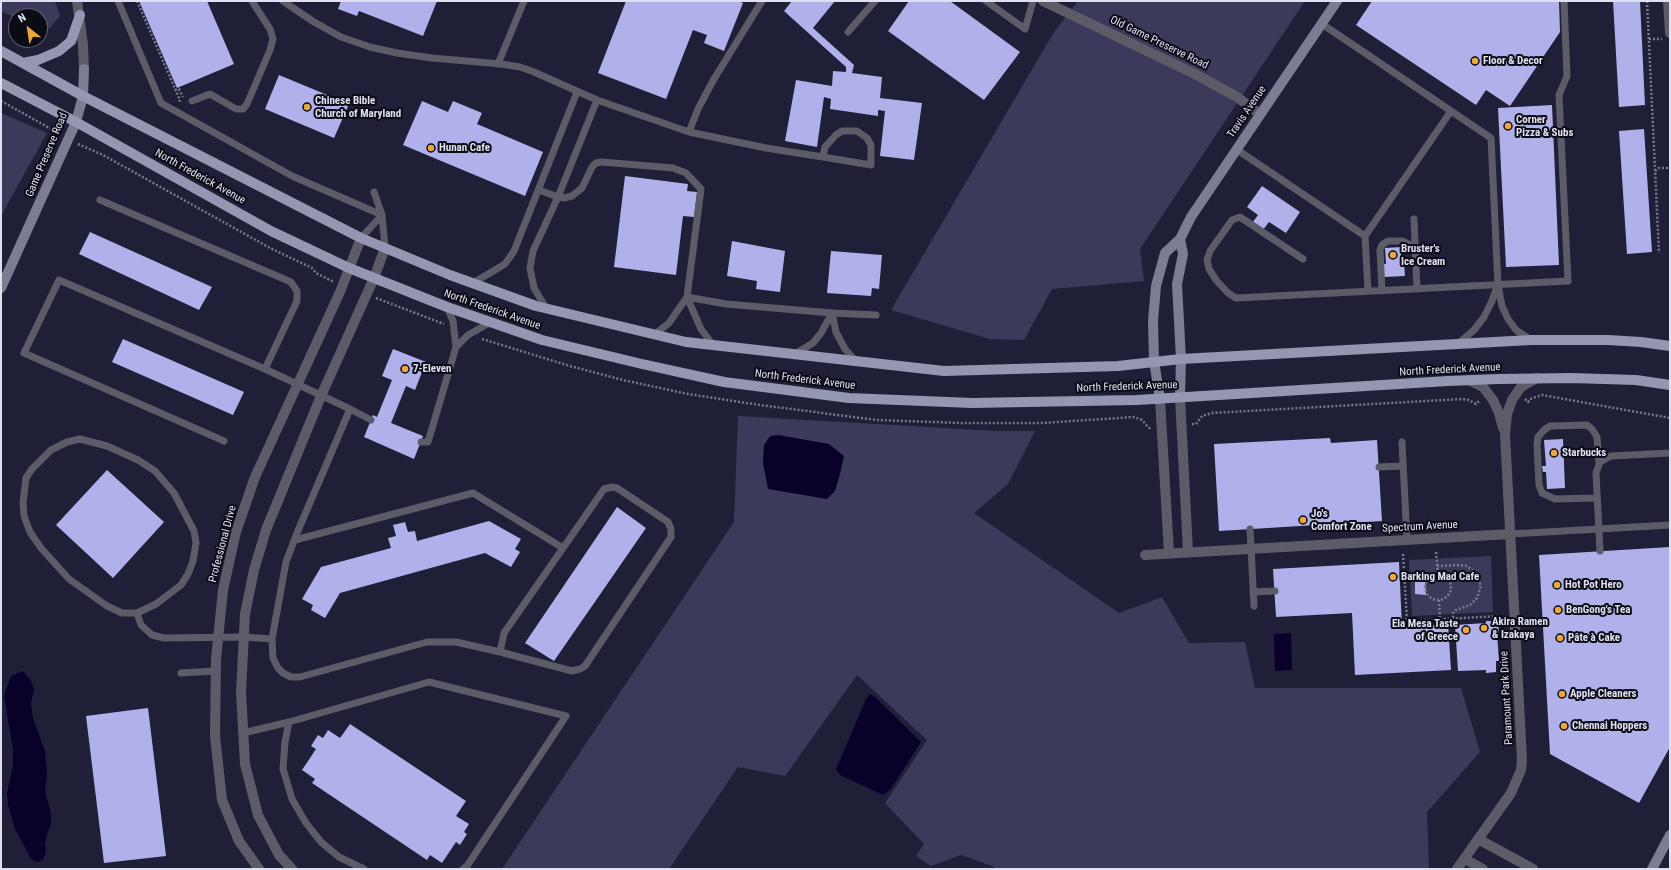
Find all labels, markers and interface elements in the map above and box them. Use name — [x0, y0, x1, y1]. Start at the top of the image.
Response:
north arrow — [8, 8, 48, 48]
text: N — [16, 11, 28, 25]
street label: Old Game Preserve Road — [1108, 14, 1210, 72]
place label: Floor & Decor — [1483, 54, 1543, 68]
marker: Floor & Decor — [1470, 56, 1480, 66]
street label: Travis Avenue — [1225, 83, 1269, 141]
place label: Chinese Bible Church of Maryland — [315, 94, 401, 120]
marker: Chinese Bible Church of Maryland — [302, 102, 312, 112]
street label: Game Preserve Road — [23, 111, 71, 199]
place label: Corner Pizza & Subs — [1516, 113, 1573, 139]
marker: Corner Pizza & Subs — [1503, 121, 1513, 131]
place label: Hunan Cafe — [439, 141, 490, 155]
marker: Hunan Cafe — [426, 143, 436, 153]
street label: North Frederick Avenue — [152, 147, 248, 207]
place label: Bruster's Ice Cream — [1401, 242, 1445, 268]
marker: Bruster's Ice Cream — [1388, 250, 1398, 260]
street label: North Frederick Avenue — [442, 287, 542, 333]
street label: North Frederick Avenue — [1399, 361, 1501, 379]
place label: 7-Eleven — [413, 362, 451, 376]
marker: 7-Eleven — [400, 364, 410, 374]
street label: North Frederick Avenue — [754, 367, 856, 393]
street label: North Frederick Avenue — [1076, 379, 1178, 395]
place label: Starbucks — [1562, 446, 1606, 460]
marker: Starbucks — [1549, 448, 1559, 458]
street label: Professional Drive — [206, 504, 240, 584]
place label: Jo's Comfort Zone — [1311, 507, 1372, 533]
marker: Jo's Comfort Zone — [1298, 515, 1308, 525]
street label: Spectrum Avenue — [1382, 518, 1458, 536]
place label: Barking Mad Cafe — [1401, 570, 1479, 584]
marker: Barking Mad Cafe — [1388, 572, 1398, 582]
place label: Hot Pot Hero — [1565, 578, 1622, 592]
marker: Hot Pot Hero — [1552, 580, 1562, 590]
place label: BenGong's Tea — [1566, 603, 1630, 617]
marker: BenGong's Tea — [1553, 605, 1563, 615]
place label: Akira Ramen & Izakaya — [1492, 615, 1548, 641]
place label: Ela Mesa Taste of Greece — [1392, 617, 1458, 643]
marker: Akira Ramen & Izakaya — [1479, 623, 1489, 633]
marker: Ela Mesa Taste of Greece — [1461, 625, 1471, 635]
place label: Pâte à Cake — [1568, 631, 1620, 645]
marker: Pâte à Cake — [1555, 633, 1565, 643]
street label: Paramount Park Drive — [1498, 651, 1516, 745]
place label: Apple Cleaners — [1570, 687, 1637, 701]
marker: Apple Cleaners — [1557, 689, 1567, 699]
place label: Chennai Hoppers — [1572, 719, 1647, 733]
marker: Chennai Hoppers — [1559, 721, 1569, 731]

